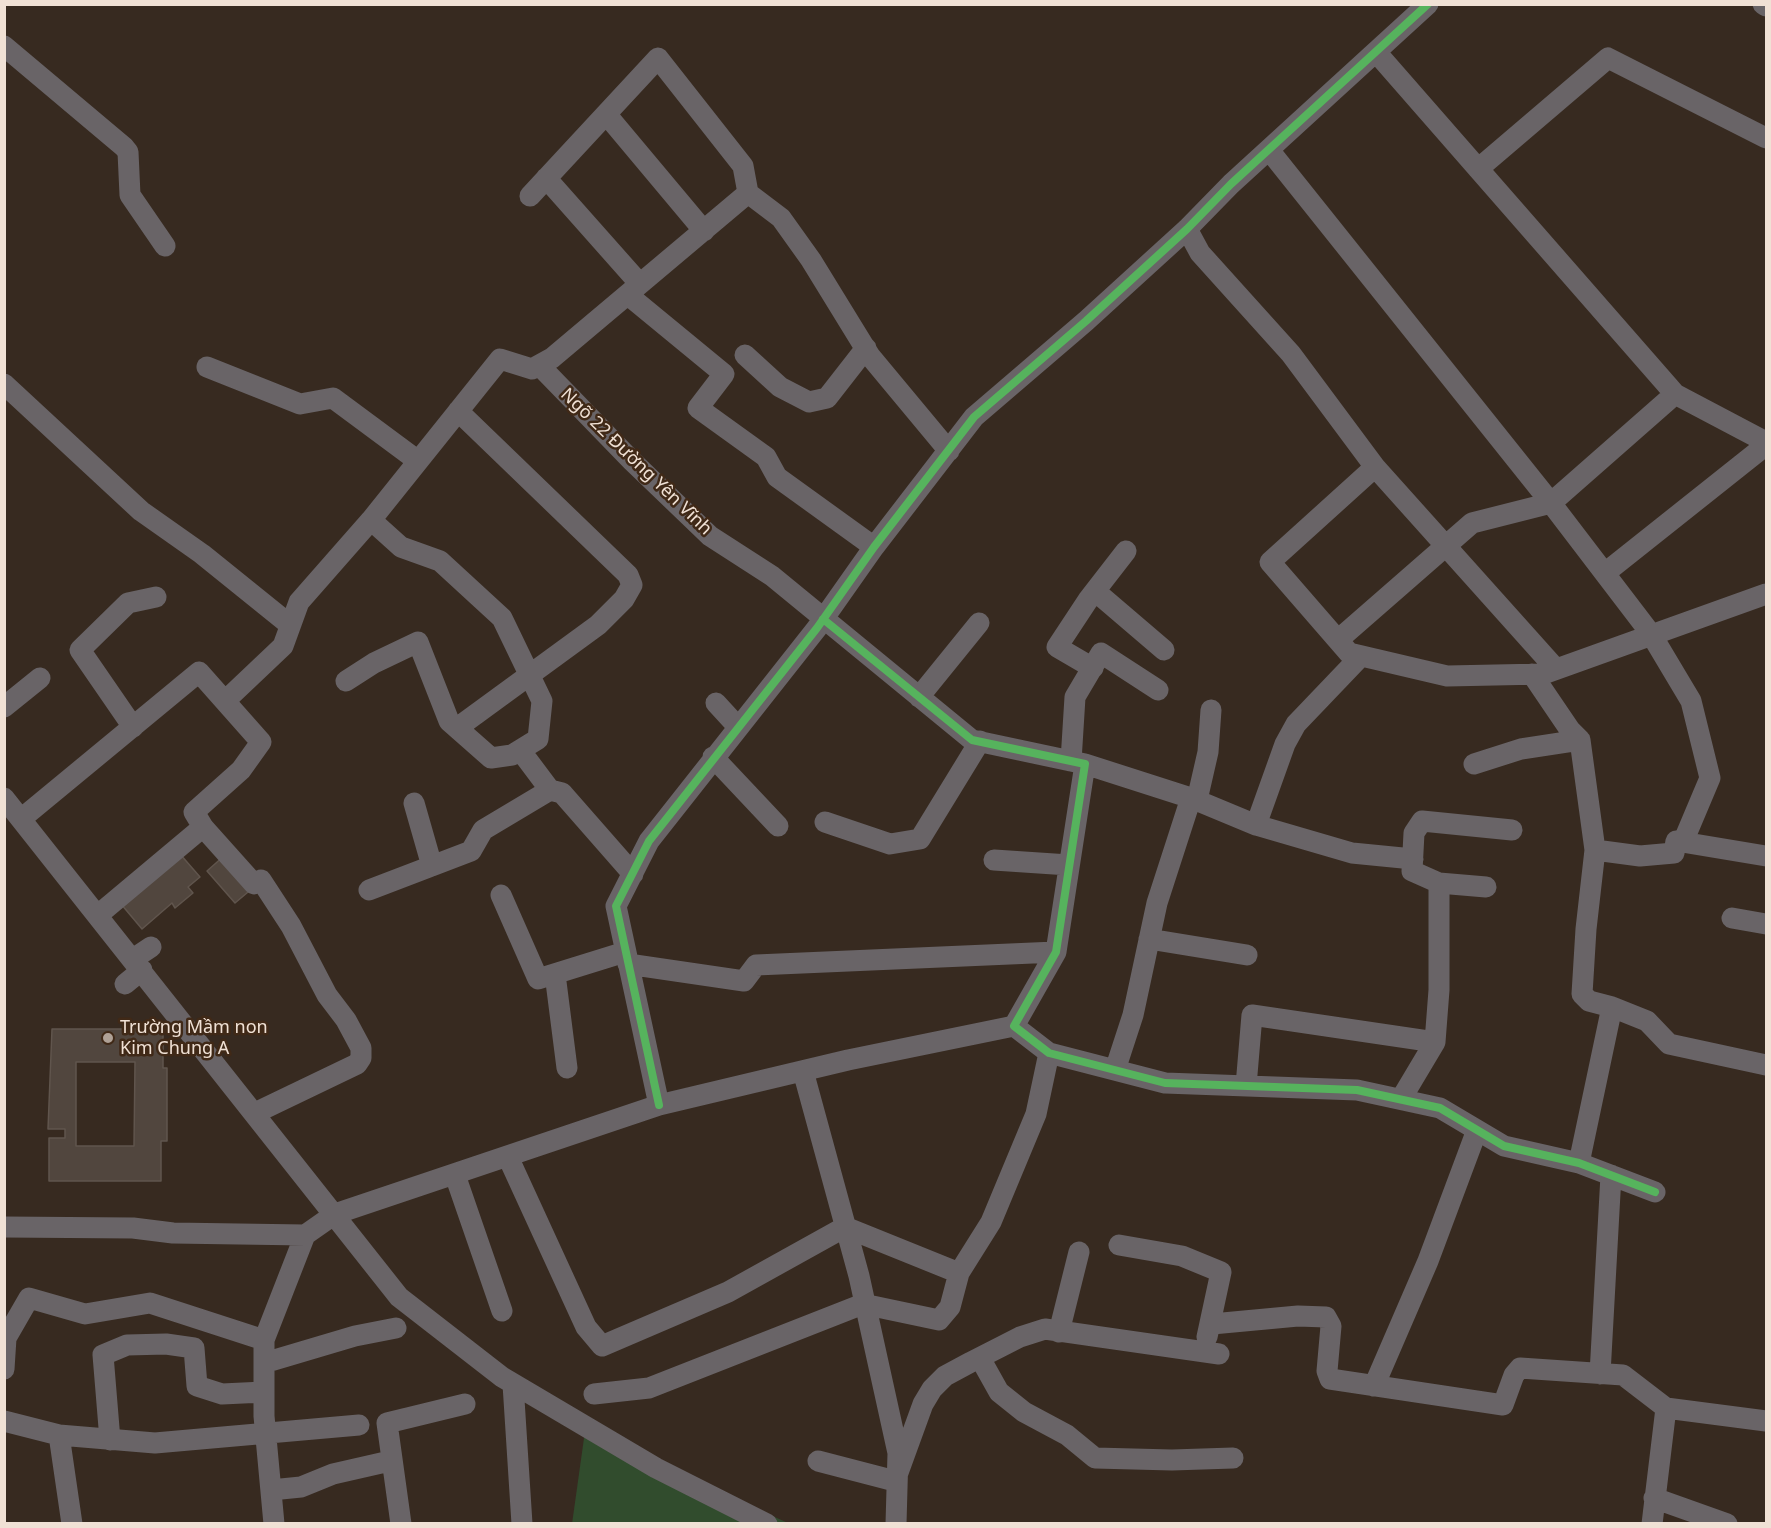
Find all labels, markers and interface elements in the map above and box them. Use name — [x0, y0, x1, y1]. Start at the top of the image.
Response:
street label: Ngõ 22 Đường Yên Vĩnh — [556, 384, 716, 540]
place label: Trường Mầm non Kim Chung A — [120, 1017, 268, 1060]
marker: Trường Mầm non Kim Chung A — [101, 1031, 115, 1045]

